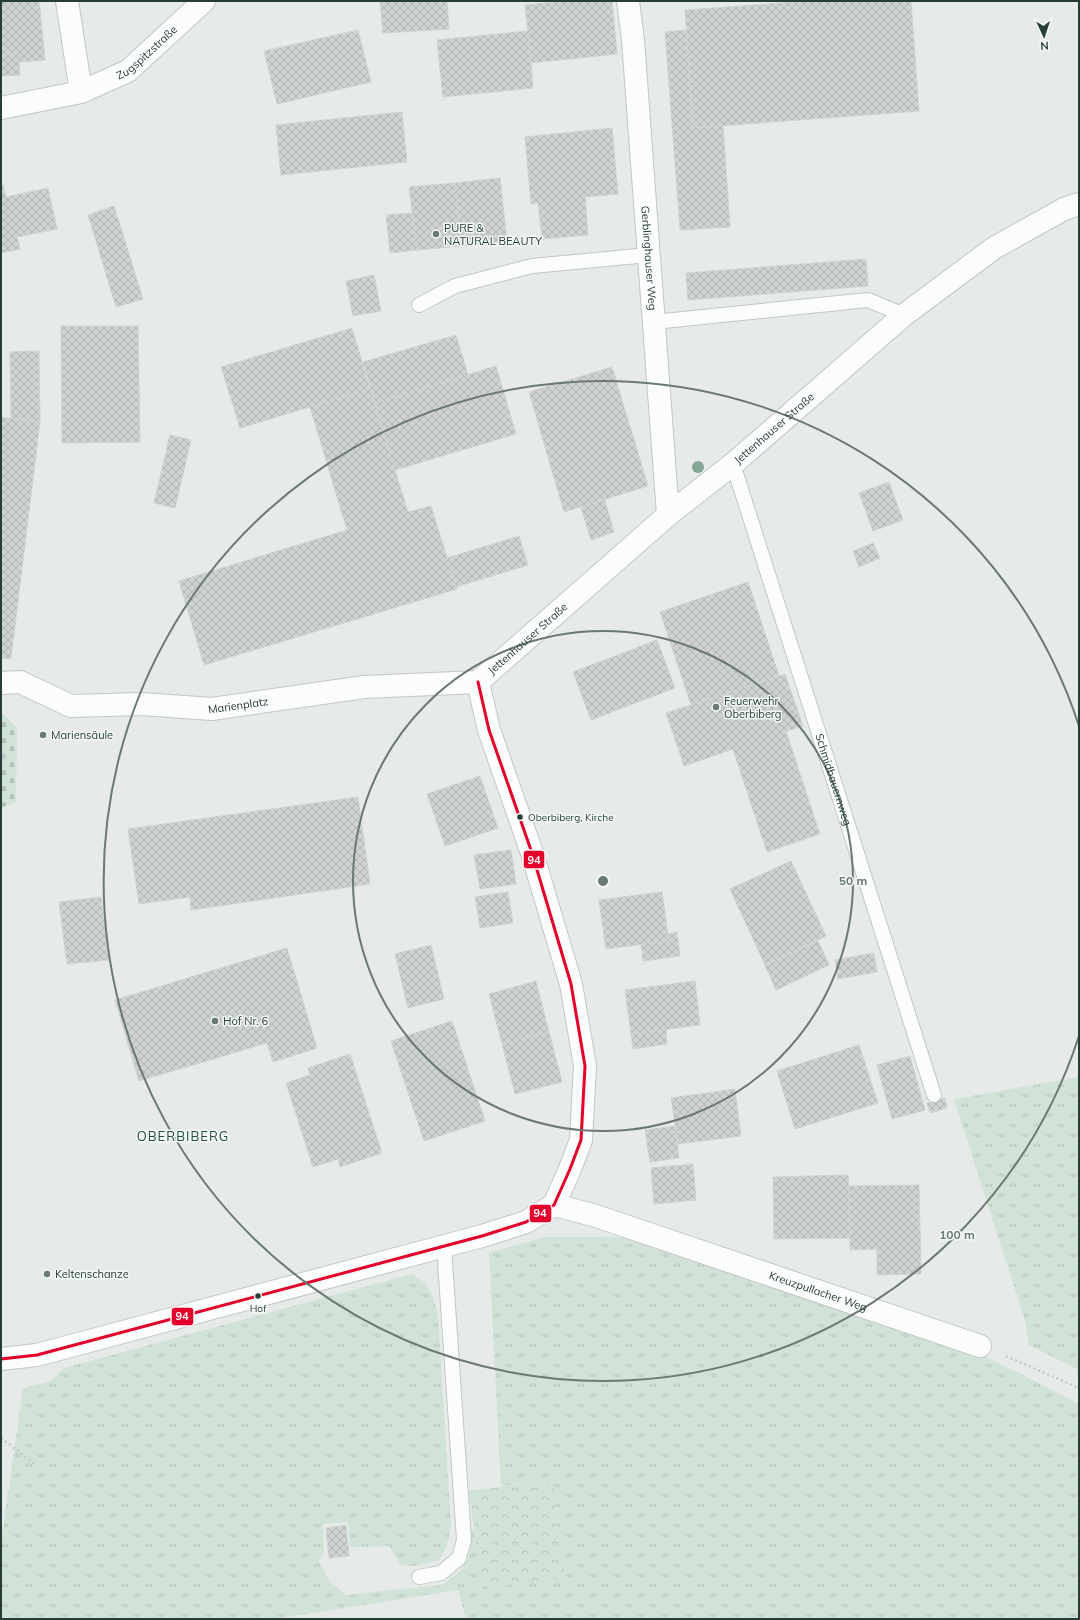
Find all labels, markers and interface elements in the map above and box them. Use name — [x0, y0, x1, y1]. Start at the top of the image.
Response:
north arrow — [1024, 16, 1064, 56]
street label: Zugspitzstraße — [114, 22, 180, 82]
text: N — [1040, 39, 1049, 53]
street label: Gerblinghauser Weg — [638, 205, 660, 311]
place label: PURE & NATURAL BEAUTY — [444, 221, 542, 248]
marker: PURE & NATURAL BEAUTY — [431, 229, 441, 239]
street label: Jettenhauser Straße — [731, 390, 817, 467]
street label: Jettenhauser Straße — [485, 600, 570, 677]
street label: Marienplatz — [207, 694, 269, 716]
place label: Feuerwehr Oberbiberg — [724, 694, 781, 721]
marker: Feuerwehr Oberbiberg — [711, 702, 721, 712]
place label: Mariensäule — [51, 728, 113, 742]
marker: Mariensäule — [38, 730, 48, 740]
street label: Schmidbauernweg — [812, 732, 855, 827]
place label: Oberbiberg, Kirche — [528, 811, 614, 824]
marker: Oberbiberg, Kirche — [515, 812, 525, 822]
line badge: 94 — [523, 850, 545, 869]
text: 94 — [527, 853, 541, 867]
text: 50 m — [839, 873, 867, 888]
centre of rings — [596, 874, 610, 888]
place label: Hof Nr. 6 — [223, 1014, 269, 1028]
marker: Hof Nr. 6 — [210, 1016, 220, 1026]
district label: OBERBIBERG — [137, 1128, 229, 1144]
line badge: 94 — [529, 1204, 552, 1223]
text: 94 — [533, 1206, 547, 1220]
text: 100 m — [939, 1227, 975, 1242]
place label: Keltenschanze — [55, 1267, 129, 1281]
street label: Kreuzpullacher Weg — [767, 1268, 869, 1314]
marker: Keltenschanze — [42, 1269, 52, 1279]
marker: Hof — [253, 1291, 263, 1301]
place label: Hof — [250, 1302, 267, 1315]
line badge: 94 — [171, 1307, 194, 1326]
text: 94 — [175, 1309, 189, 1323]

